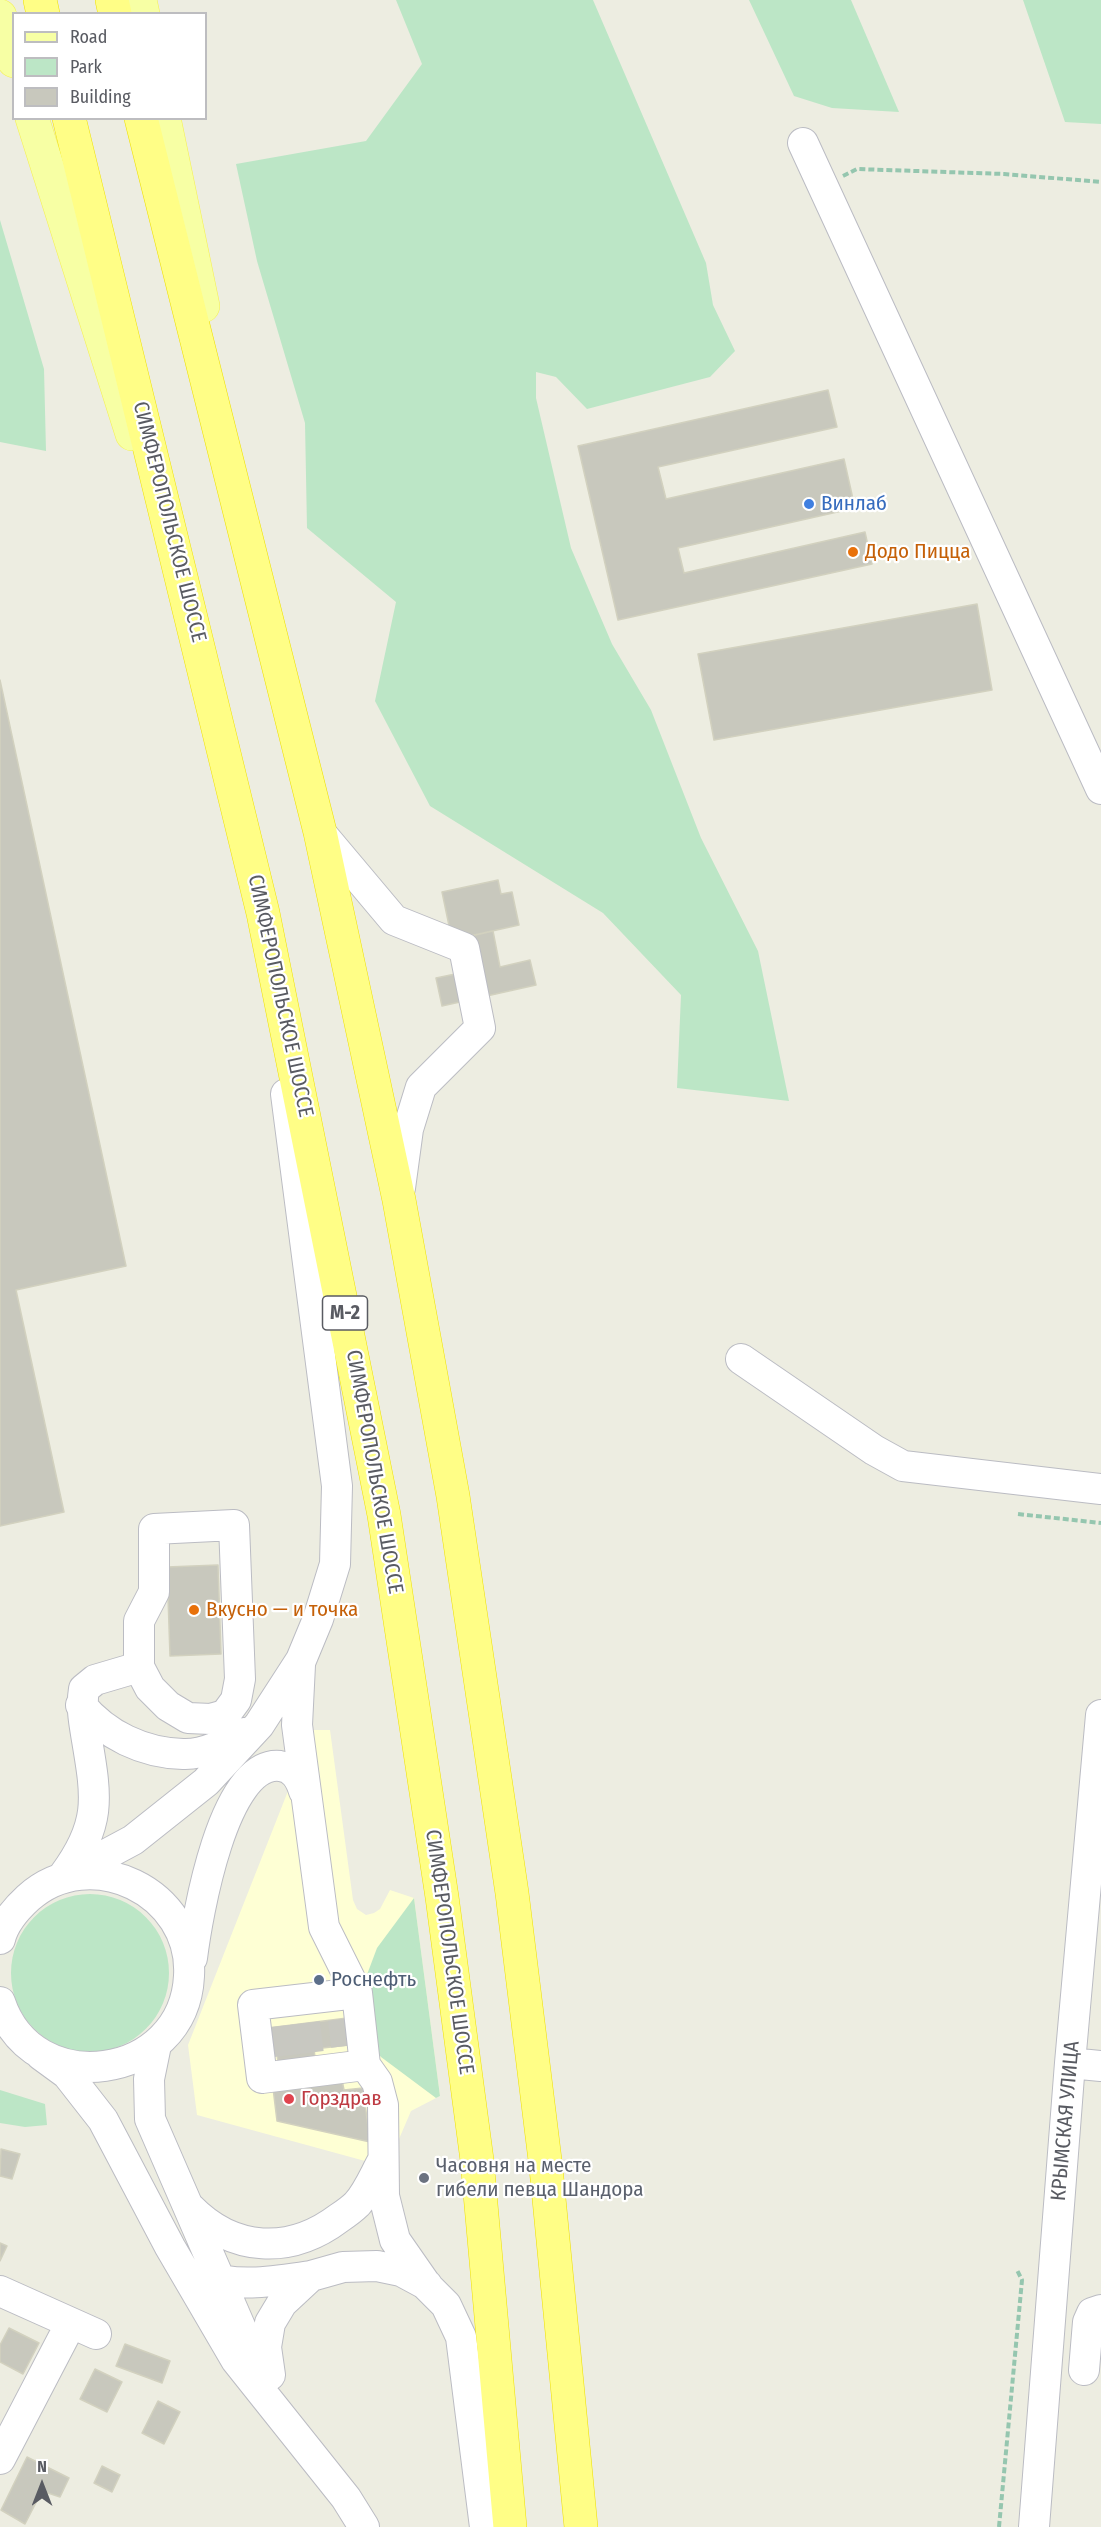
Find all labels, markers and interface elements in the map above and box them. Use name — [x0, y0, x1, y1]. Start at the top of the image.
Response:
legend — [12, 12, 207, 120]
text: Road — [70, 26, 107, 48]
text: Park — [70, 56, 102, 78]
text: Building — [70, 86, 131, 108]
street label: СИМФЕРОПОЛЬСКОЕ ШОССЕ — [127, 399, 211, 645]
place label: Винлаб — [821, 491, 887, 517]
marker: Винлаб — [802, 497, 816, 511]
place label: Додо Пицца — [865, 539, 970, 565]
marker: Додо Пицца — [846, 545, 860, 559]
street label: СИМФЕРОПОЛЬСКОЕ ШОССЕ — [242, 873, 318, 1119]
road number: М-2 — [322, 1296, 368, 1330]
street label: СИМФЕРОПОЛЬСКОЕ ШОССЕ — [340, 1348, 408, 1596]
place label: Вкусно — и точка — [206, 1597, 358, 1623]
marker: Вкусно — и точка — [187, 1603, 201, 1617]
street label: СИМФЕРОПОЛЬСКОЕ ШОССЕ — [419, 1828, 479, 2076]
place label: Роснефть — [331, 1967, 416, 1993]
marker: Роснефть — [312, 1973, 326, 1987]
street label: КРЫМСКАЯ УЛИЦА — [1046, 2040, 1086, 2202]
place label: Горздрав — [301, 2086, 382, 2112]
marker: Горздрав — [282, 2092, 296, 2106]
place label: Часовня на месте гибели певца Шандора — [436, 2153, 644, 2203]
marker: Часовня на месте гибели певца Шандора — [417, 2171, 431, 2185]
north arrow — [12, 2455, 72, 2515]
text: N — [37, 2457, 47, 2476]

